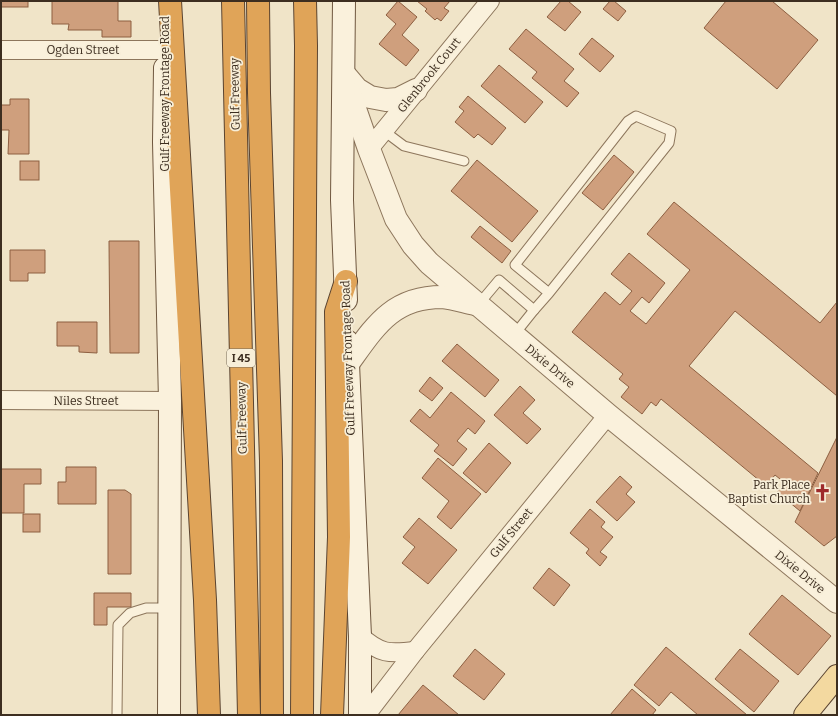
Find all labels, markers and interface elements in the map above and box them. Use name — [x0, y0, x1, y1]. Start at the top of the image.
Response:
street label: Gulf Freeway Frontage Road — [158, 16, 172, 172]
street label: Glenbrook Court — [394, 34, 464, 115]
street label: Ogden Street — [47, 43, 120, 57]
street label: Gulf Freeway — [227, 57, 243, 130]
street label: Gulf Freeway Frontage Road — [338, 280, 358, 436]
street label: Dixie Drive — [522, 341, 578, 391]
road number: I 45 — [227, 349, 255, 367]
street label: Gulf Freeway — [234, 381, 250, 454]
street label: Niles Street — [53, 394, 119, 408]
place label: Park Place Baptist Church — [728, 478, 811, 506]
church icon: Park Place Baptist Church — [813, 482, 833, 502]
street label: Gulf Street — [487, 505, 536, 561]
street label: Dixie Drive — [772, 548, 828, 596]

